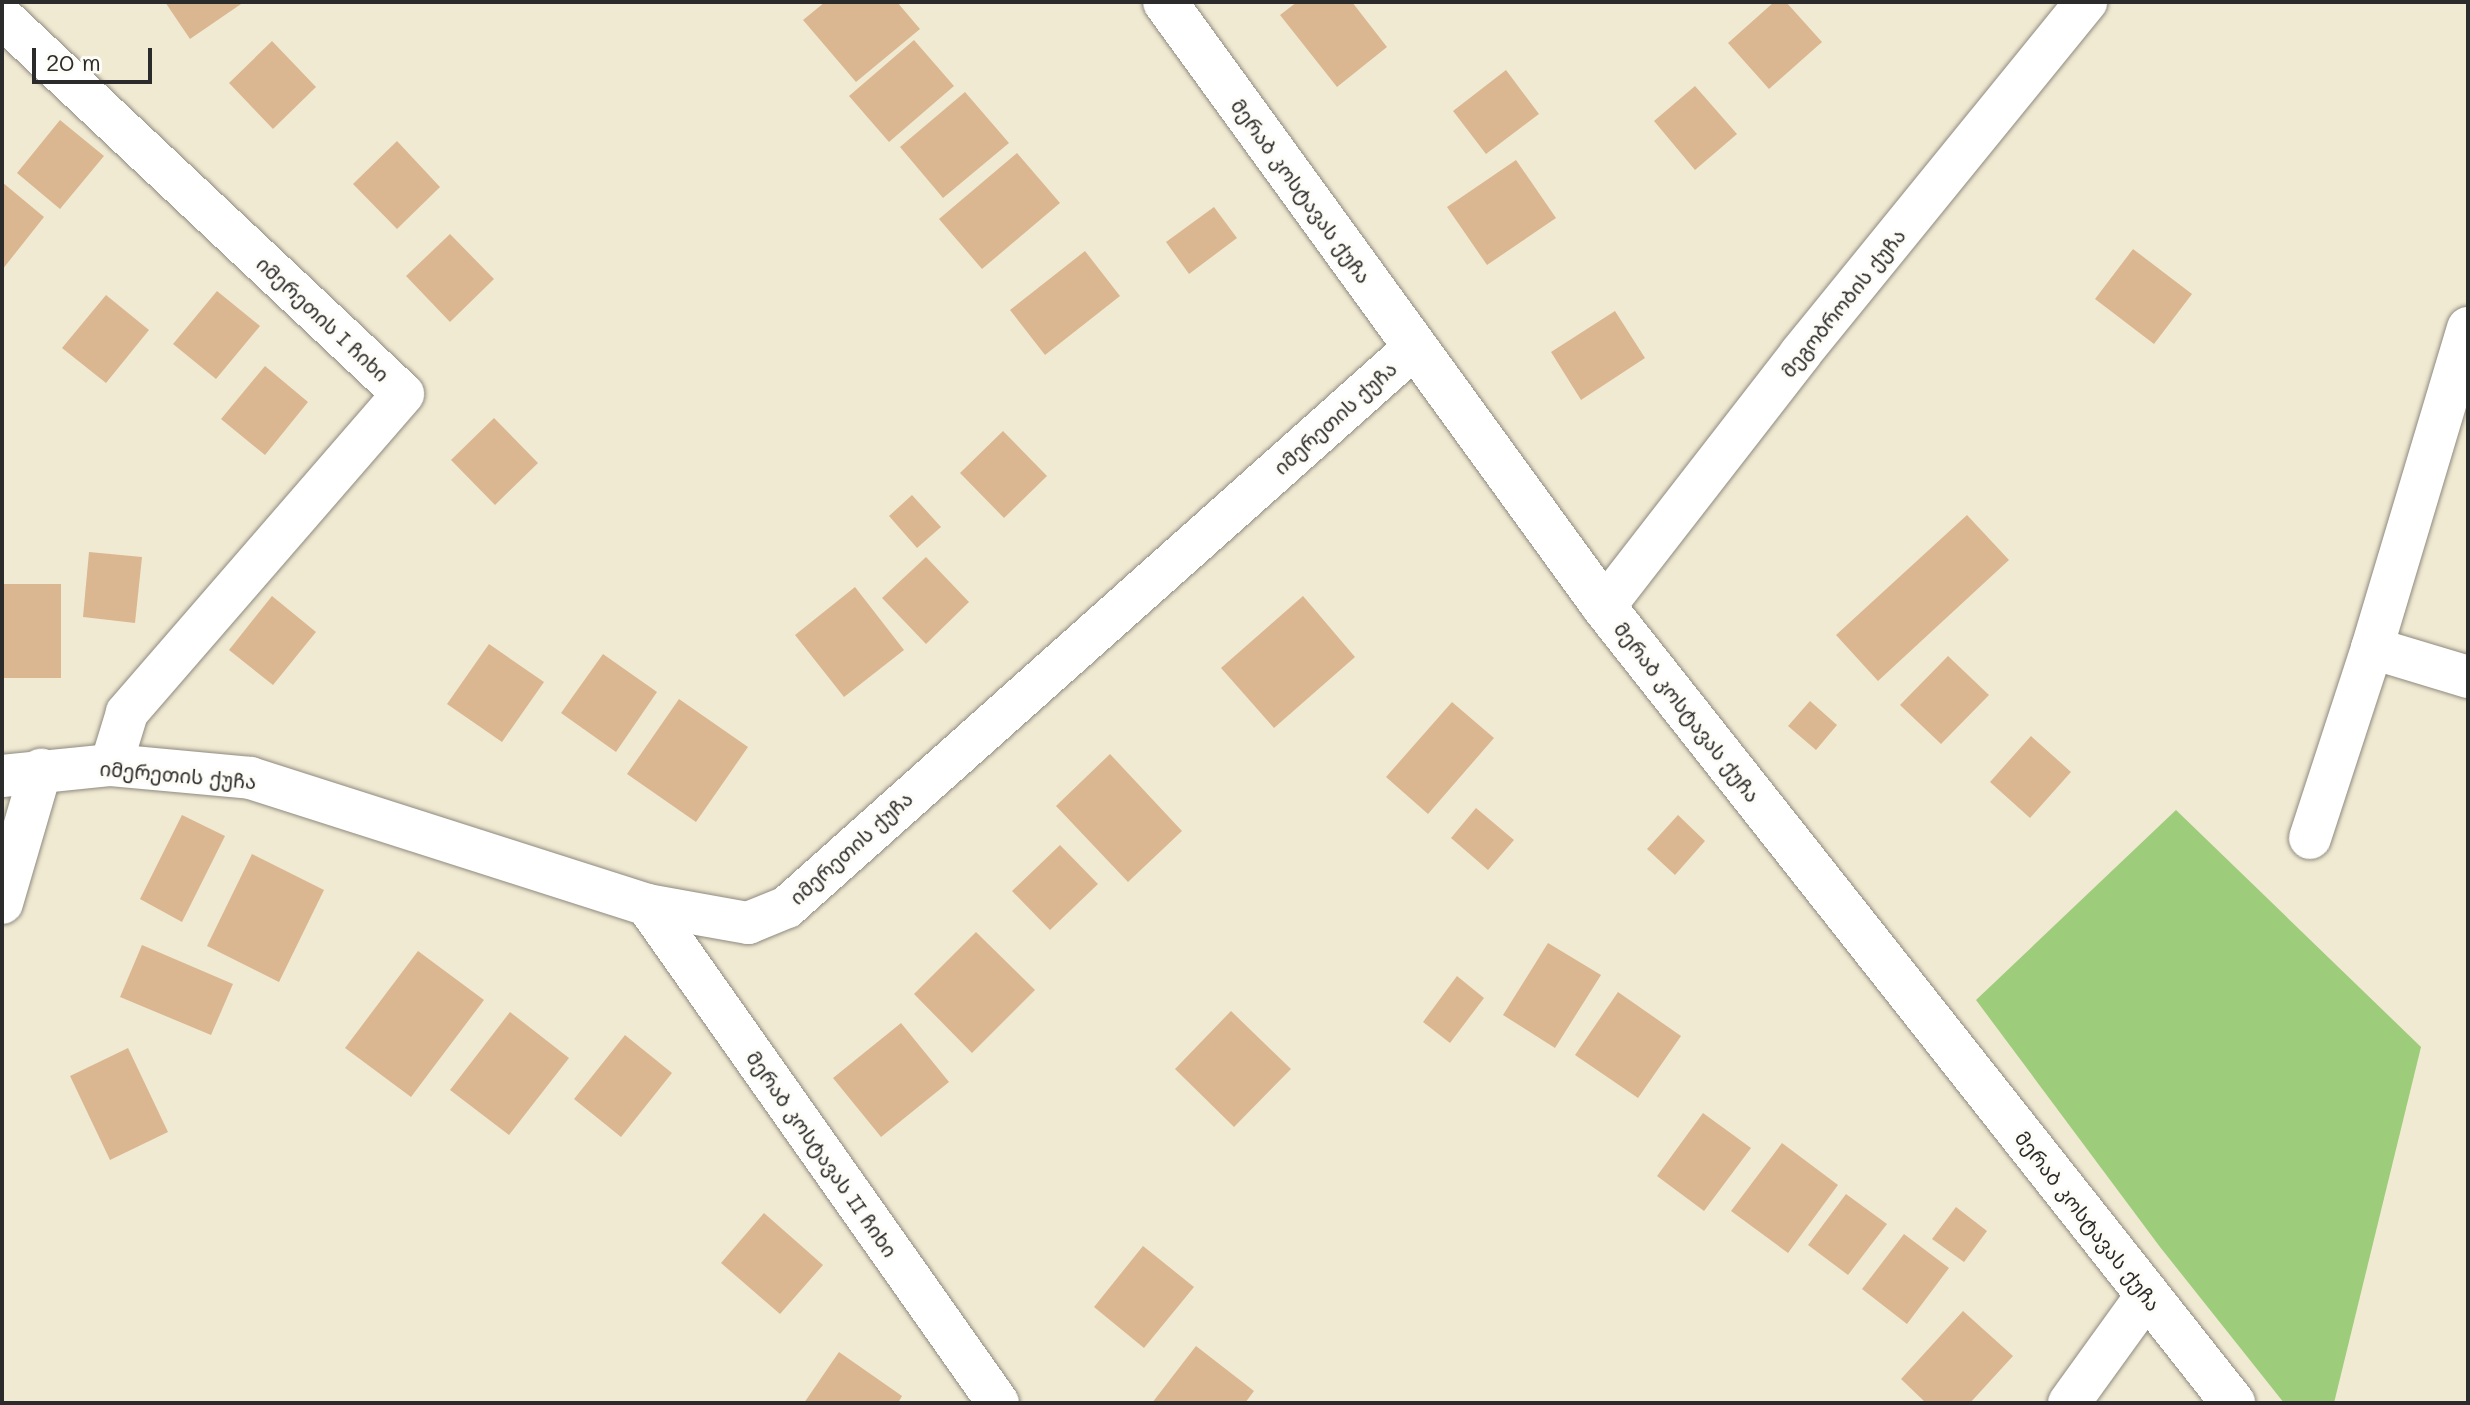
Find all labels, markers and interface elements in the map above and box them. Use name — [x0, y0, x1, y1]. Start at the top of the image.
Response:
scale bar — [36, 32, 156, 82]
text: 20 m — [46, 46, 101, 77]
street label: მერაბ კოსტავას ქუჩა — [1226, 94, 1376, 288]
street label: მეგობრობის ქუჩა — [1776, 224, 1910, 382]
street label: იმერეთის I ჩიხი — [252, 251, 394, 387]
street label: იმერეთის ქუჩა — [1269, 357, 1401, 479]
street label: მერაბ კოსტავას ქუჩა — [1609, 617, 1765, 807]
street label: იმერეთის ქუჩა — [99, 756, 257, 794]
street label: იმერეთის ქუჩა — [785, 787, 917, 909]
street label: მერაბ კოსტავას II ჩიხი — [742, 1046, 902, 1262]
street label: მერაბ კოსტავას ქუჩა — [2010, 1126, 2166, 1316]

